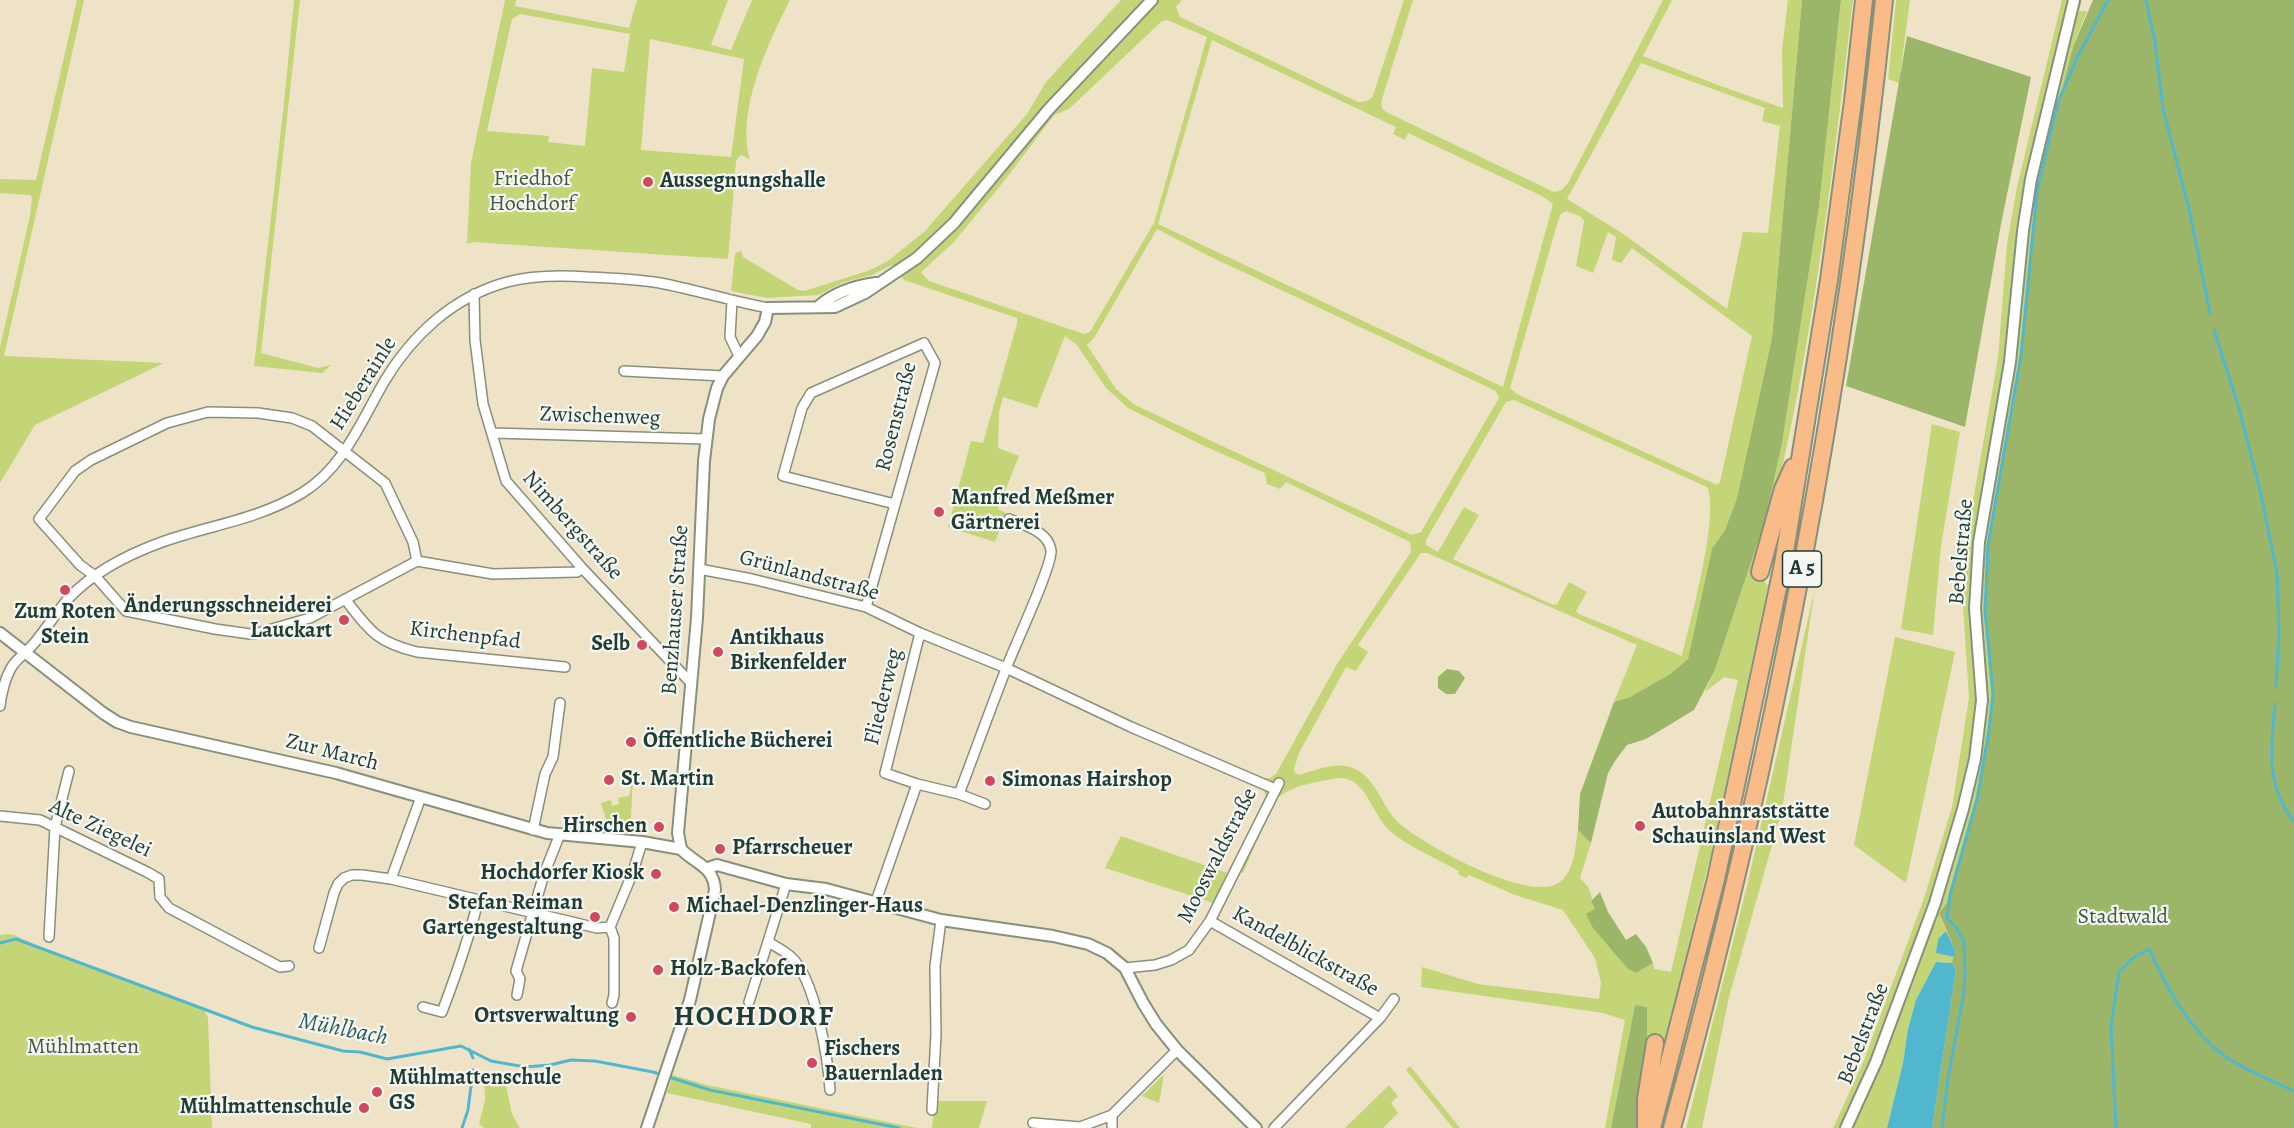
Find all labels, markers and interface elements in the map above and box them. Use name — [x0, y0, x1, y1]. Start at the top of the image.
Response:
park label: Friedhof Hochdorf — [489, 167, 575, 218]
place label: Aussegnungshalle — [660, 169, 826, 195]
marker: Aussegnungshalle — [641, 175, 655, 189]
street label: Hieberainle — [325, 332, 403, 436]
street label: Rosenstraße — [871, 360, 923, 474]
street label: Zwischenweg — [539, 402, 661, 432]
street label: Nimbergstraße — [516, 466, 628, 586]
place label: Manfred Meßmer Gärtnerei — [951, 486, 1114, 538]
street label: Bebelstraße — [1944, 498, 1980, 606]
marker: Manfred Meßmer Gärtnerei — [932, 505, 946, 519]
street label: Benzhauser Straße — [657, 524, 695, 696]
street label: Grünlandstraße — [736, 545, 882, 607]
road number: A 5 — [1782, 551, 1822, 587]
marker: Zum Roten Stein — [58, 583, 72, 597]
place label: Änderungsschneiderei Lauckart — [124, 594, 332, 646]
place label: Zum Roten Stein — [14, 600, 116, 652]
marker: Änderungsschneiderei Lauckart — [337, 613, 351, 627]
street label: Kirchenpfad — [408, 616, 522, 656]
place label: Antikhaus Birkenfelder — [730, 626, 847, 678]
place label: Selb — [591, 632, 630, 658]
marker: Selb — [635, 638, 649, 652]
marker: Antikhaus Birkenfelder — [711, 645, 725, 659]
street label: Fliederweg — [859, 646, 909, 748]
street label: Zur March — [283, 729, 381, 777]
place label: Öffentliche Bücherei — [643, 729, 832, 755]
marker: Öffentliche Bücherei — [624, 735, 638, 749]
place label: St. Martin — [621, 767, 714, 793]
place label: Simonas Hairshop — [1002, 768, 1172, 794]
marker: St. Martin — [602, 773, 616, 787]
marker: Simonas Hairshop — [983, 774, 997, 788]
street label: Mooswaldstraße — [1172, 784, 1264, 928]
street label: Alte Ziegelei — [45, 794, 155, 864]
place label: Autobahnraststätte Schauinsland West — [1652, 800, 1830, 852]
place label: Hirschen — [562, 814, 647, 840]
marker: Autobahnraststätte Schauinsland West — [1633, 819, 1647, 833]
marker: Hirschen — [652, 820, 666, 834]
place label: Pfarrscheuer — [732, 836, 852, 862]
marker: Pfarrscheuer — [713, 842, 727, 856]
place label: Hochdorfer Kiosk — [480, 861, 644, 887]
marker: Hochdorfer Kiosk — [649, 867, 663, 881]
place label: Stefan Reiman Gartengestaltung — [422, 891, 583, 942]
place label: Michael-Denzlinger-Haus — [686, 894, 923, 920]
marker: Michael-Denzlinger-Haus — [667, 900, 681, 914]
street label: Kandelblickstraße — [1227, 901, 1383, 1003]
park label: Stadtwald — [2078, 905, 2168, 931]
marker: Stefan Reiman Gartengestaltung — [588, 910, 602, 924]
place label: Holz-Backofen — [670, 957, 806, 983]
marker: Holz-Backofen — [651, 963, 665, 977]
street label: Bebelstraße — [1833, 980, 1895, 1088]
district label: HOCHDORF — [673, 1001, 835, 1035]
place label: Ortsverwaltung — [474, 1004, 619, 1030]
water label: Mühlbach — [296, 1007, 390, 1053]
marker: Ortsverwaltung — [624, 1010, 638, 1024]
park label: Mühlmatten — [27, 1035, 139, 1061]
place label: Fischers Bauernladen — [824, 1037, 943, 1088]
marker: Fischers Bauernladen — [805, 1056, 819, 1070]
place label: Mühlmattenschule GS — [389, 1066, 561, 1118]
marker: Mühlmattenschule GS — [370, 1085, 384, 1099]
place label: Mühlmattenschule — [180, 1095, 352, 1121]
marker: Mühlmattenschule — [357, 1101, 371, 1115]

